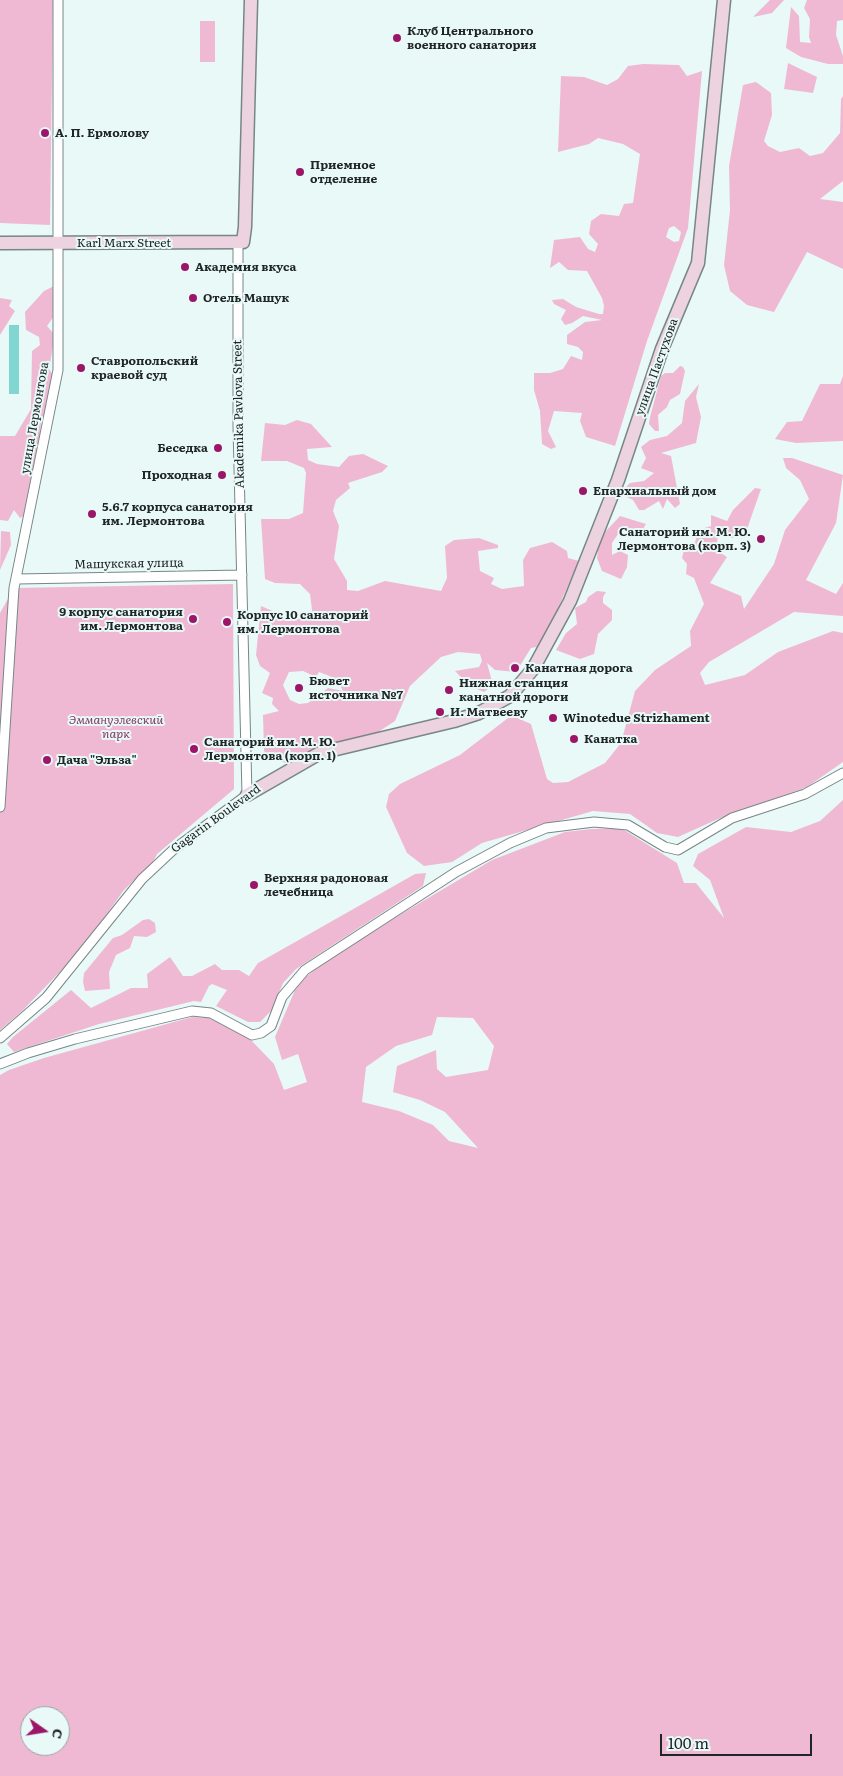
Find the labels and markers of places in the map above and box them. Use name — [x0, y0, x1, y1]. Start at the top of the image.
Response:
place label: Клуб Центрального военного санатория — [407, 24, 537, 52]
marker: Клуб Центрального военного санатория — [391, 32, 403, 44]
place label: А. П. Ермолову — [55, 126, 149, 140]
marker: А. П. Ермолову — [39, 127, 51, 139]
place label: Приемное отделение — [310, 158, 377, 186]
marker: Приемное отделение — [294, 166, 306, 178]
place label: Академия вкуса — [195, 260, 296, 274]
marker: Академия вкуса — [179, 261, 191, 273]
place label: Отель Машук — [203, 291, 289, 305]
marker: Отель Машук — [187, 292, 199, 304]
place label: Ставропольский краевой суд — [91, 354, 198, 382]
marker: Ставропольский краевой суд — [75, 362, 87, 374]
place label: Беседка — [157, 441, 208, 455]
marker: Беседка — [212, 442, 224, 454]
place label: Проходная — [141, 468, 212, 482]
marker: Проходная — [216, 469, 228, 481]
place label: Епархиальный дом — [593, 484, 716, 498]
marker: Епархиальный дом — [577, 485, 589, 497]
place label: 5.6.7 корпуса санатория им. Лермонтова — [102, 500, 253, 528]
marker: 5.6.7 корпуса санатория им. Лермонтова — [86, 508, 98, 520]
place label: Санаторий им. М. Ю. Лермонтова (корп. 3) — [617, 525, 751, 553]
marker: Санаторий им. М. Ю. Лермонтова (корп. 3) — [755, 533, 767, 545]
place label: 9 корпус санатория им. Лермонтова — [59, 605, 183, 633]
place label: Корпус 10 санаторий им. Лермонтова — [237, 608, 368, 636]
marker: 9 корпус санатория им. Лермонтова — [187, 613, 199, 625]
marker: Корпус 10 санаторий им. Лермонтова — [221, 616, 233, 628]
place label: Канатная дорога — [525, 661, 633, 675]
marker: Канатная дорога — [509, 662, 521, 674]
place label: Бювет источника №7 — [309, 674, 403, 702]
place label: Нижная станция канатной дороги — [459, 676, 568, 704]
marker: Бювет источника №7 — [293, 682, 305, 694]
marker: Нижная станция канатной дороги — [443, 684, 455, 696]
place label: И. Матвееву — [450, 705, 527, 719]
marker: И. Матвееву — [434, 706, 446, 718]
place label: Winоtedue Strizhament — [563, 711, 710, 725]
marker: Winоtedue Strizhament — [547, 712, 559, 724]
place label: Канатка — [584, 732, 637, 746]
marker: Канатка — [568, 733, 580, 745]
place label: Санаторий им. М. Ю. Лермонтова (корп. 1) — [204, 735, 336, 763]
marker: Санаторий им. М. Ю. Лермонтова (корп. 1) — [188, 743, 200, 755]
place label: Дача "Эльза" — [57, 753, 137, 767]
marker: Дача "Эльза" — [41, 754, 53, 766]
place label: Верхняя радоновая лечебница — [264, 871, 388, 899]
marker: Верхняя радоновая лечебница — [248, 879, 260, 891]

